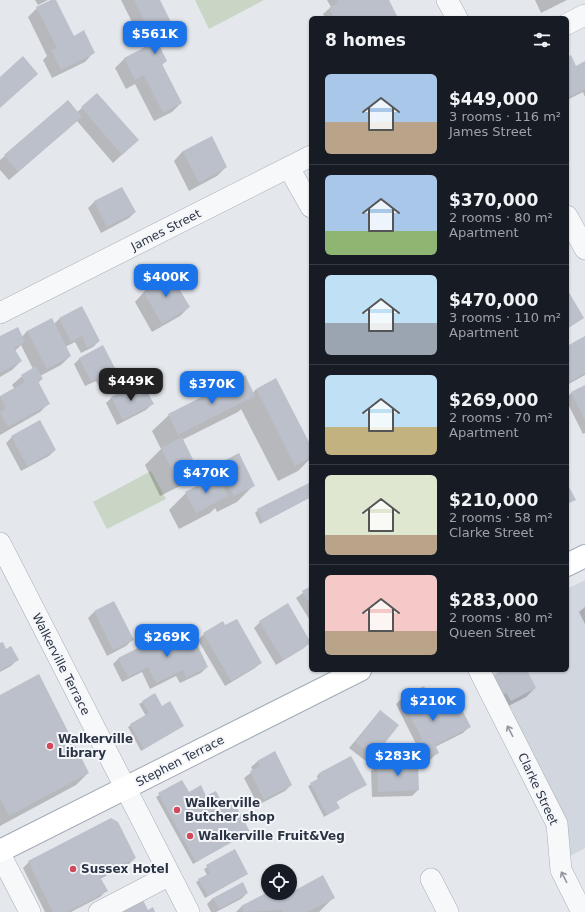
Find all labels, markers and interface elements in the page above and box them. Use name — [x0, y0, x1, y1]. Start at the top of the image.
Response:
pin: $561K — [127, 21, 183, 55]
text: $561K — [132, 26, 178, 41]
icon: filters — [531, 29, 553, 51]
text: 8 homes — [325, 30, 406, 50]
text: $449,000 — [449, 89, 538, 109]
icon: home — [357, 90, 405, 138]
text: 3 rooms · 116 m² — [449, 109, 561, 124]
text: James Street — [449, 124, 532, 139]
text: $370,000 — [449, 190, 538, 210]
icon: home — [357, 191, 405, 239]
street label: James Street — [128, 206, 204, 254]
text: 2 rooms · 80 m² — [449, 210, 553, 225]
text: Apartment — [449, 225, 519, 240]
pin: $400K — [138, 264, 194, 298]
text: $400K — [143, 269, 189, 284]
text: $470,000 — [449, 290, 538, 310]
icon: home — [357, 291, 405, 339]
text: 3 rooms · 110 m² — [449, 310, 561, 325]
text: Apartment — [449, 325, 519, 340]
pin: $449K — [103, 368, 159, 402]
pin: $370K — [184, 371, 240, 405]
text: $449K — [108, 373, 154, 388]
text: $370K — [189, 376, 235, 391]
text: $269,000 — [449, 390, 538, 410]
icon: home — [357, 391, 405, 439]
text: 2 rooms · 70 m² — [449, 410, 553, 425]
text: Apartment — [449, 425, 519, 440]
pin: $470K — [178, 460, 234, 494]
text: $470K — [183, 465, 229, 480]
text: $210,000 — [449, 490, 538, 510]
icon: home — [357, 491, 405, 539]
text: 2 rooms · 58 m² — [449, 510, 553, 525]
text: Clarke Street — [449, 525, 534, 540]
text: $283,000 — [449, 590, 538, 610]
icon: home — [357, 591, 405, 639]
text: 2 rooms · 80 m² — [449, 610, 553, 625]
street label: Walkerville Terrace — [29, 611, 93, 717]
pin: $269K — [139, 624, 195, 658]
text: Queen Street — [449, 625, 535, 640]
text: $269K — [144, 629, 190, 644]
pin: $210K — [405, 688, 461, 722]
text: $210K — [410, 693, 456, 708]
one-way arrow — [506, 726, 514, 738]
place label: Walkerville Library — [58, 732, 133, 760]
street label: Stephen Terrace — [133, 733, 227, 789]
marker: Walkerville Library — [45, 741, 55, 751]
pin: $283K — [370, 743, 426, 777]
text: $283K — [375, 748, 421, 763]
street label: Clarke Street — [515, 751, 561, 828]
place label: Walkerville Butcher shop — [185, 796, 275, 824]
marker: Walkerville Butcher shop — [172, 805, 182, 815]
place label: Walkerville Fruit&Veg — [198, 829, 345, 843]
marker: Walkerville Fruit&Veg — [185, 831, 195, 841]
place label: Sussex Hotel — [81, 862, 169, 876]
marker: Sussex Hotel — [68, 864, 78, 874]
map controls — [261, 864, 297, 900]
button: locate — [261, 864, 297, 900]
one-way arrow — [560, 872, 567, 884]

